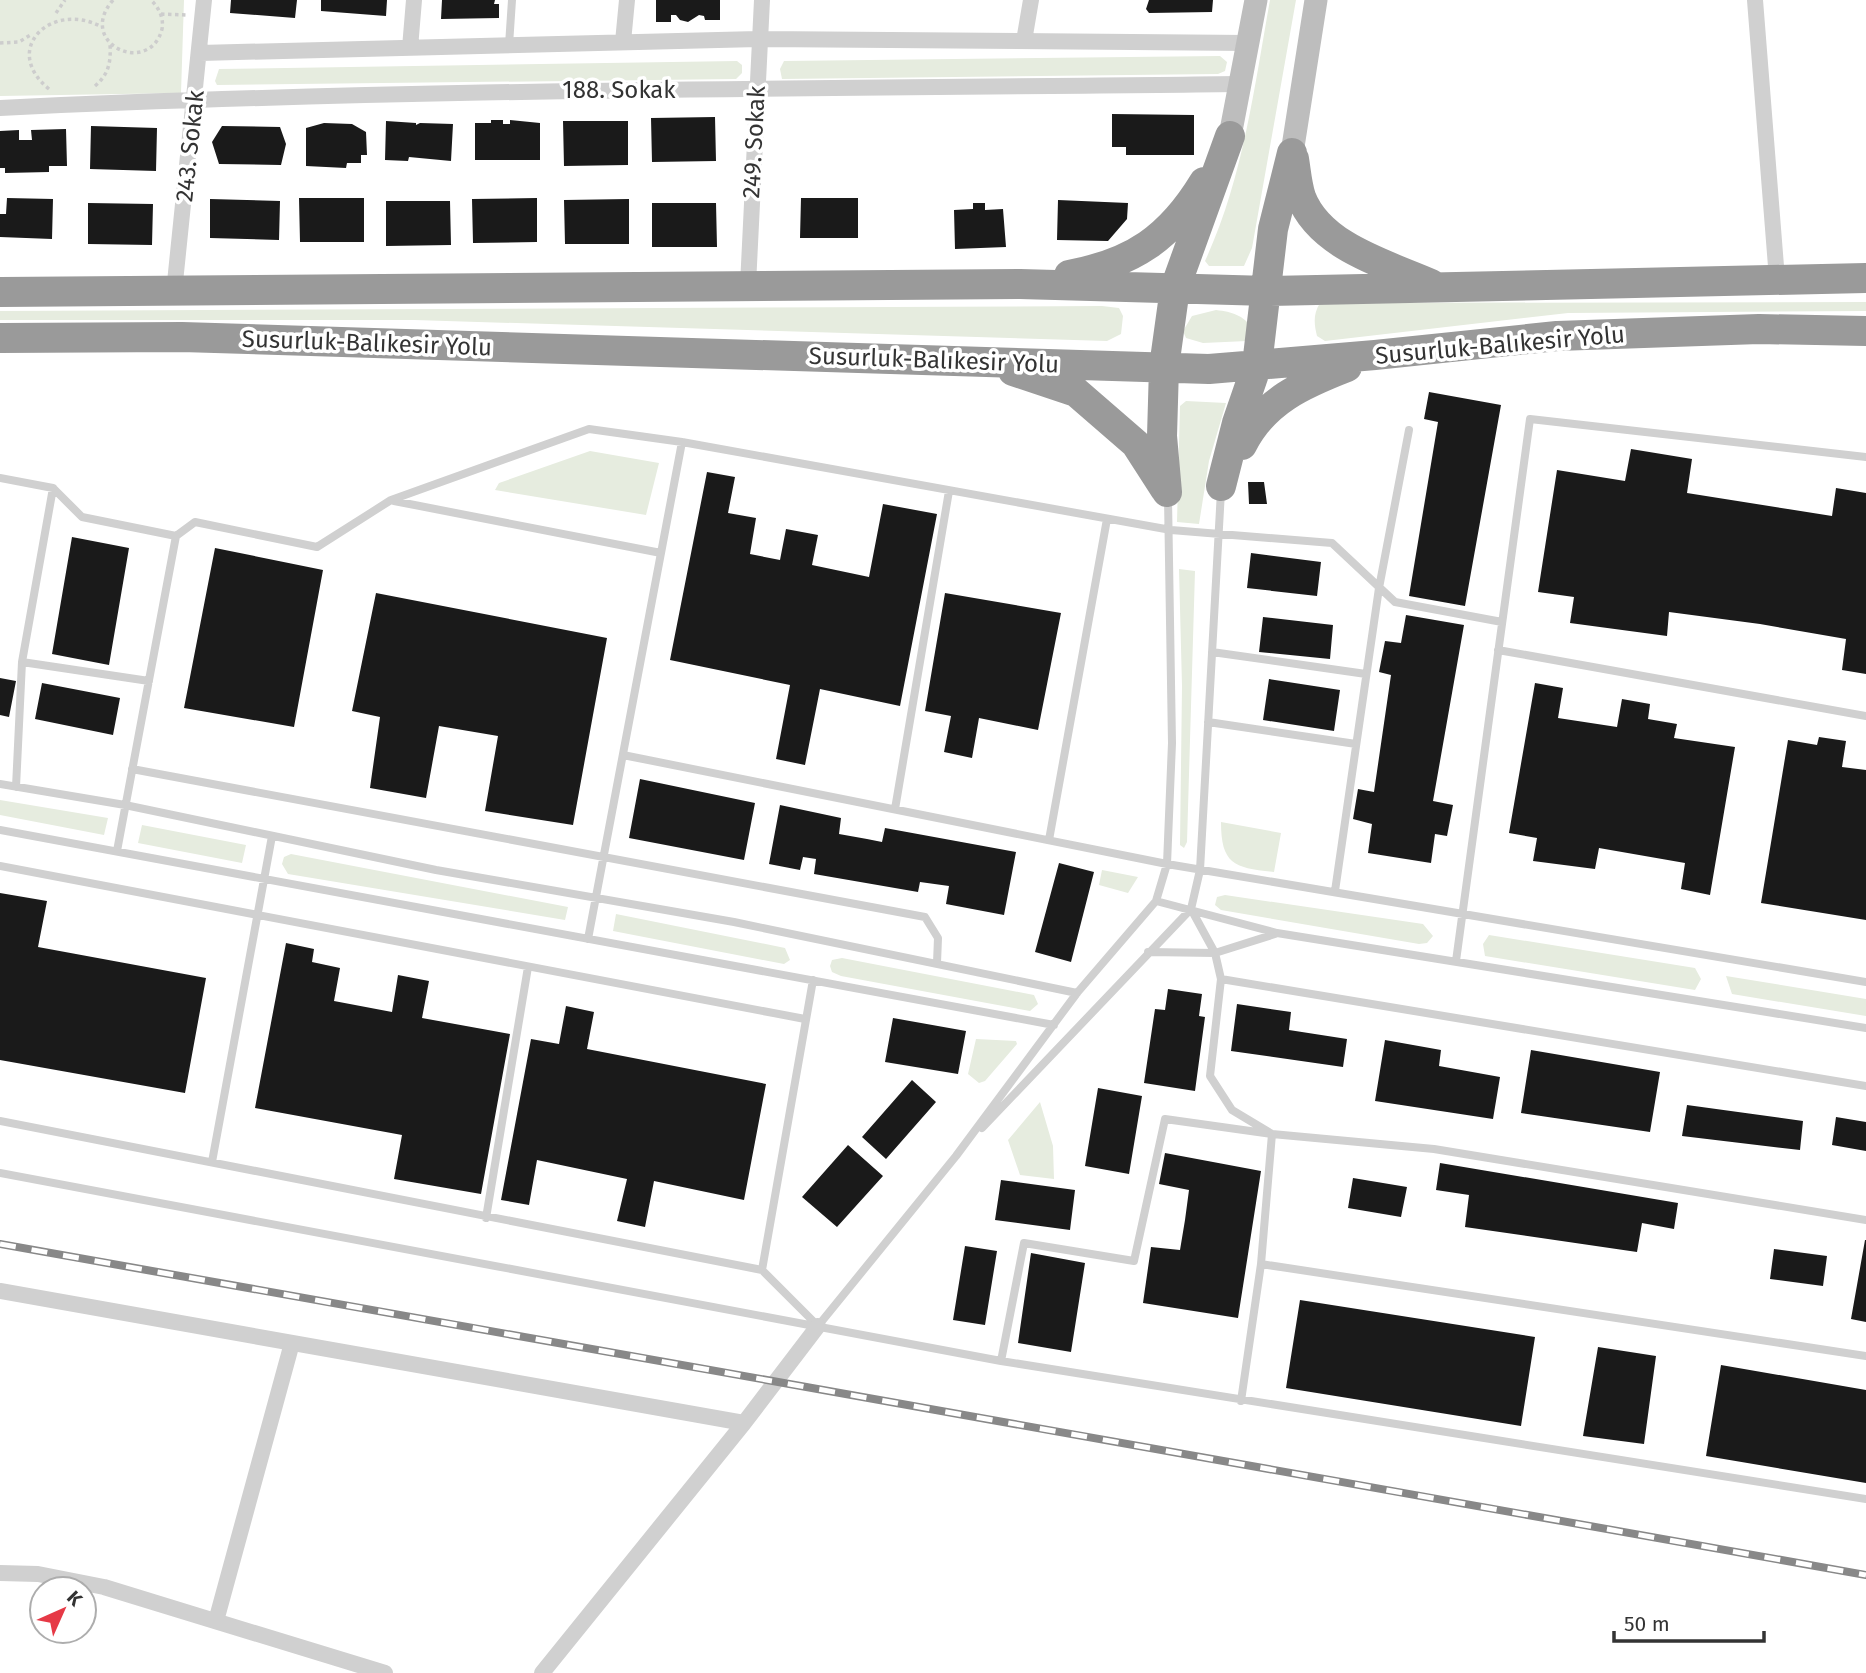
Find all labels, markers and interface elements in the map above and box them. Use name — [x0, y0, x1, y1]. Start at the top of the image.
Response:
street label: 188. Sokak — [562, 76, 676, 104]
street label: 249. Sokak — [737, 84, 771, 199]
street label: 243. Sokak — [170, 88, 210, 203]
street label: Susurluk-Balıkesir Yolu — [1374, 320, 1626, 370]
street label: Susurluk-Balıkesir Yolu — [241, 325, 493, 361]
street label: Susurluk-Balıkesir Yolu — [808, 342, 1060, 378]
north arrow — [28, 1575, 98, 1645]
text: K — [62, 1586, 88, 1611]
scale bar — [1614, 1600, 1764, 1644]
text: 50 m — [1624, 1611, 1670, 1637]

